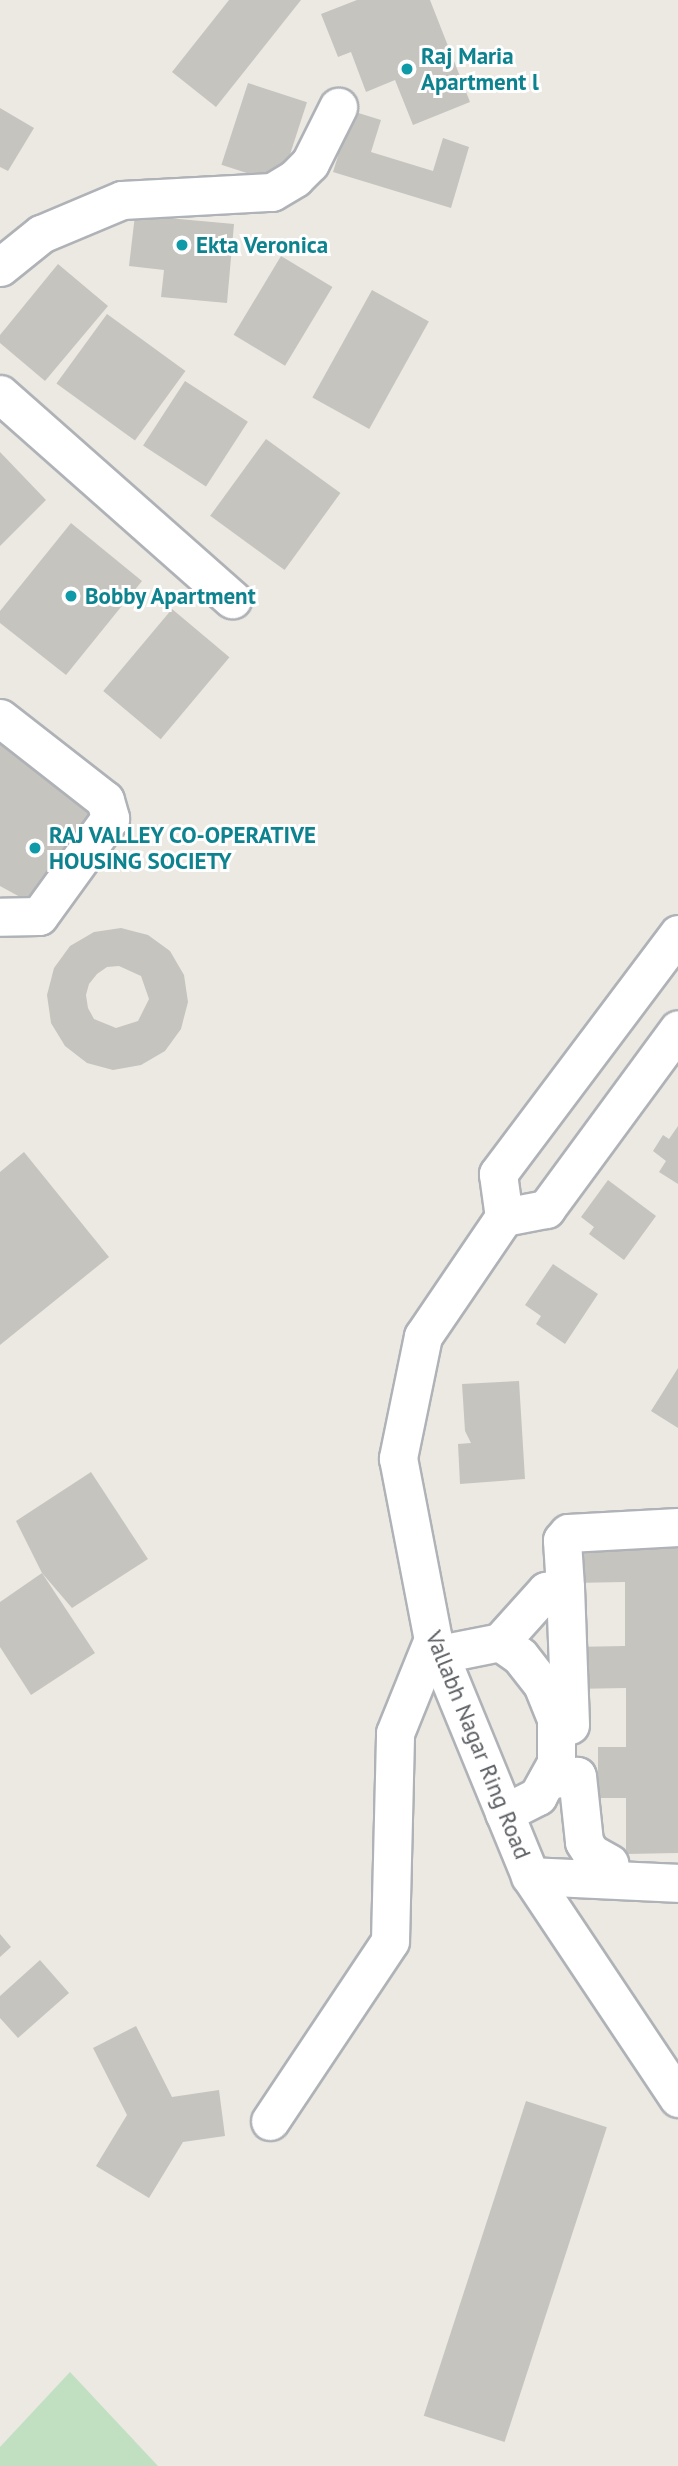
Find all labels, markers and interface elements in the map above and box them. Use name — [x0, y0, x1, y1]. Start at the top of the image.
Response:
place label: Raj Maria Apartment l — [421, 42, 539, 96]
marker: Raj Maria Apartment l — [399, 61, 415, 77]
place label: Ekta Veronica — [196, 231, 329, 259]
marker: Ekta Veronica — [174, 237, 190, 253]
place label: Bobby Apartment — [85, 582, 257, 610]
marker: Bobby Apartment — [63, 588, 79, 604]
place label: RAJ VALLEY CO-OPERATIVE HOUSING SOCIETY — [49, 821, 318, 875]
marker: RAJ VALLEY CO-OPERATIVE HOUSING SOCIETY — [27, 840, 43, 856]
street label: Vallabh Nagar Ring Road — [420, 1627, 536, 1863]

